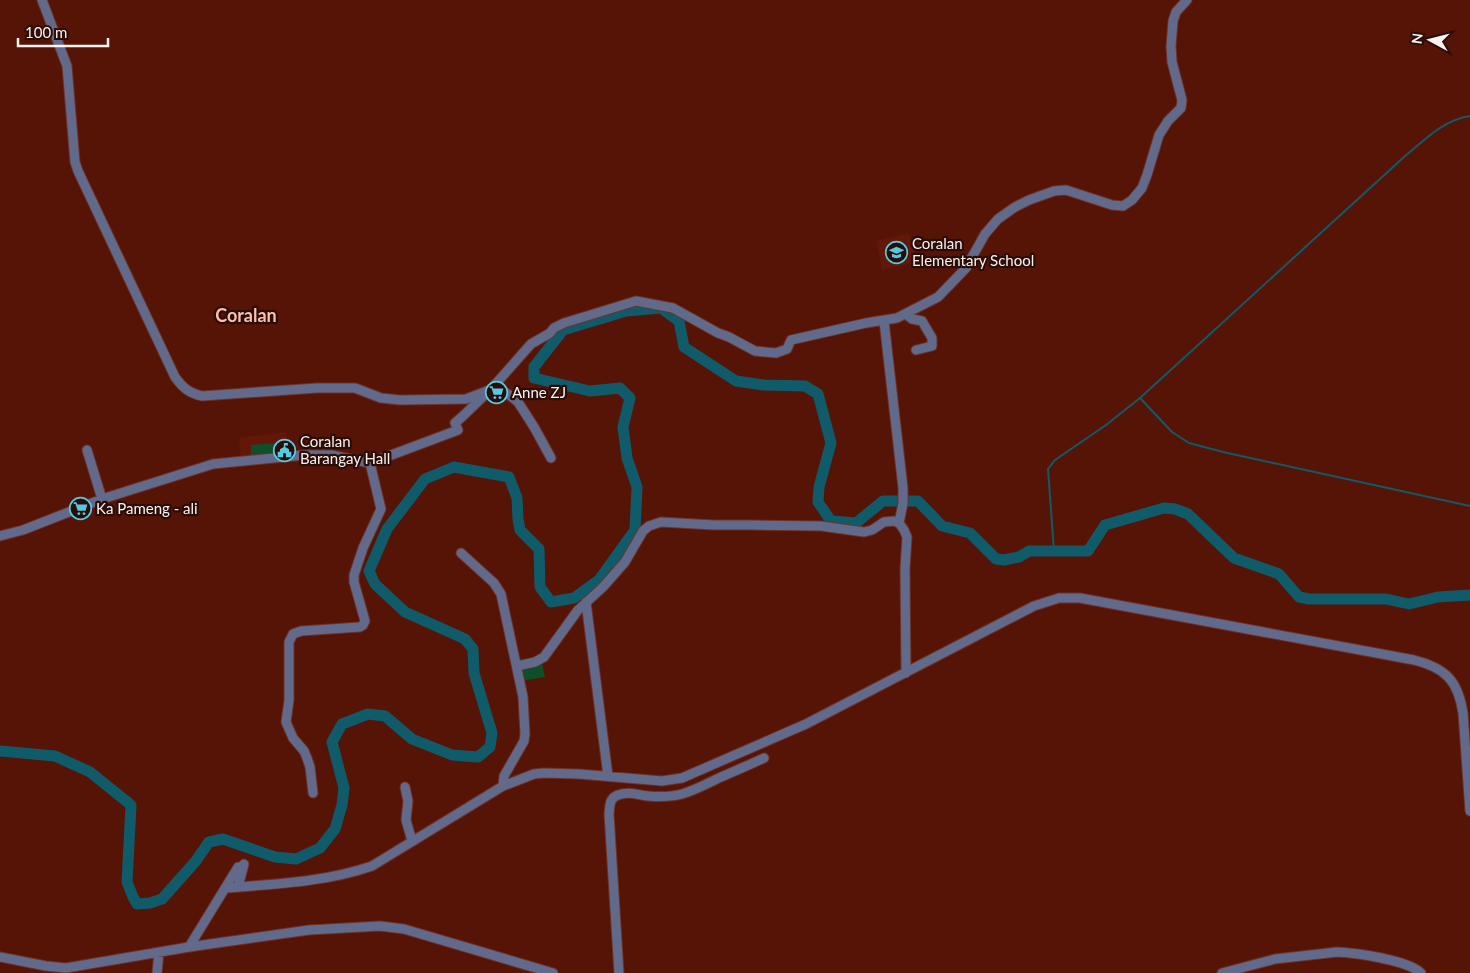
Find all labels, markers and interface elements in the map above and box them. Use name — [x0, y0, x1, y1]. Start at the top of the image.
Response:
scale bar — [18, 15, 108, 47]
north arrow — [1405, 15, 1455, 65]
text: 100 m — [25, 23, 67, 41]
text: N — [1408, 32, 1426, 45]
place label: Coralan Elementary School — [912, 234, 1034, 269]
school or university icon: Coralan Elementary School — [884, 240, 908, 264]
district label: Coralan — [215, 304, 277, 326]
supermarket icon: Anne ZJ — [484, 380, 508, 404]
place label: Anne ZJ — [512, 383, 566, 401]
place label: Coralan Barangay Hall — [300, 432, 390, 467]
public building icon: Coralan Barangay Hall — [272, 438, 296, 462]
supermarket icon: Ka Pameng - ali — [68, 496, 92, 520]
place label: Ka Pameng - ali — [96, 499, 198, 517]

